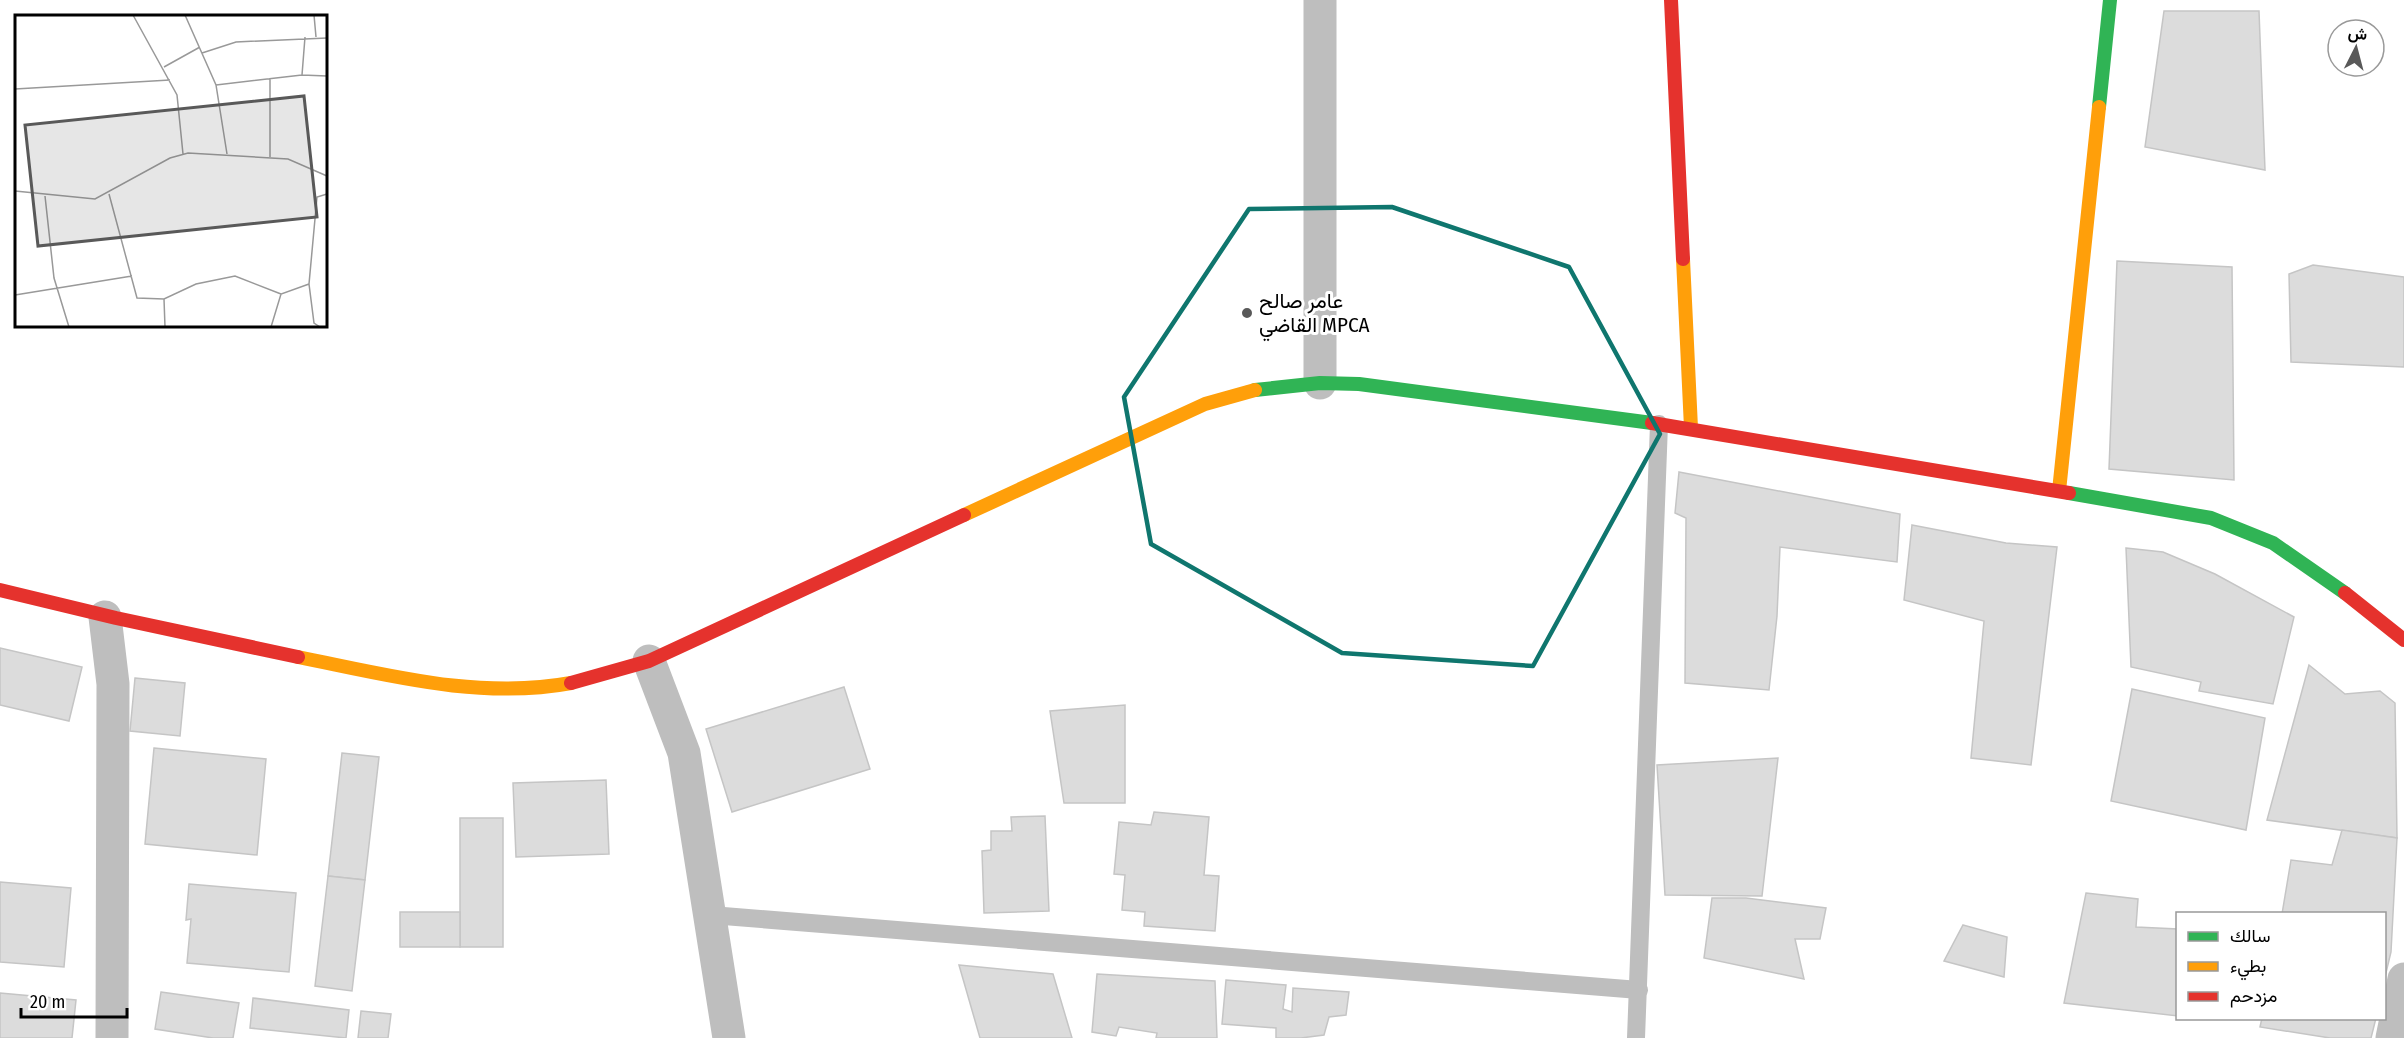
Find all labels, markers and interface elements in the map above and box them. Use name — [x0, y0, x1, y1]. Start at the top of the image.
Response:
inset map — [15, 15, 327, 327]
north arrow — [2326, 18, 2386, 78]
text: ش — [2347, 23, 2368, 44]
place label: عامر صالح القاضي MPCA — [1259, 288, 1370, 342]
marker: عامر صالح القاضي MPCA — [1240, 306, 1254, 320]
legend — [2176, 912, 2386, 1020]
text: سالك — [2230, 925, 2270, 947]
text: بطيء — [2230, 955, 2266, 981]
scale bar — [21, 981, 128, 1019]
text: مزدحم — [2230, 985, 2277, 1008]
text: 20 m — [30, 991, 65, 1013]

